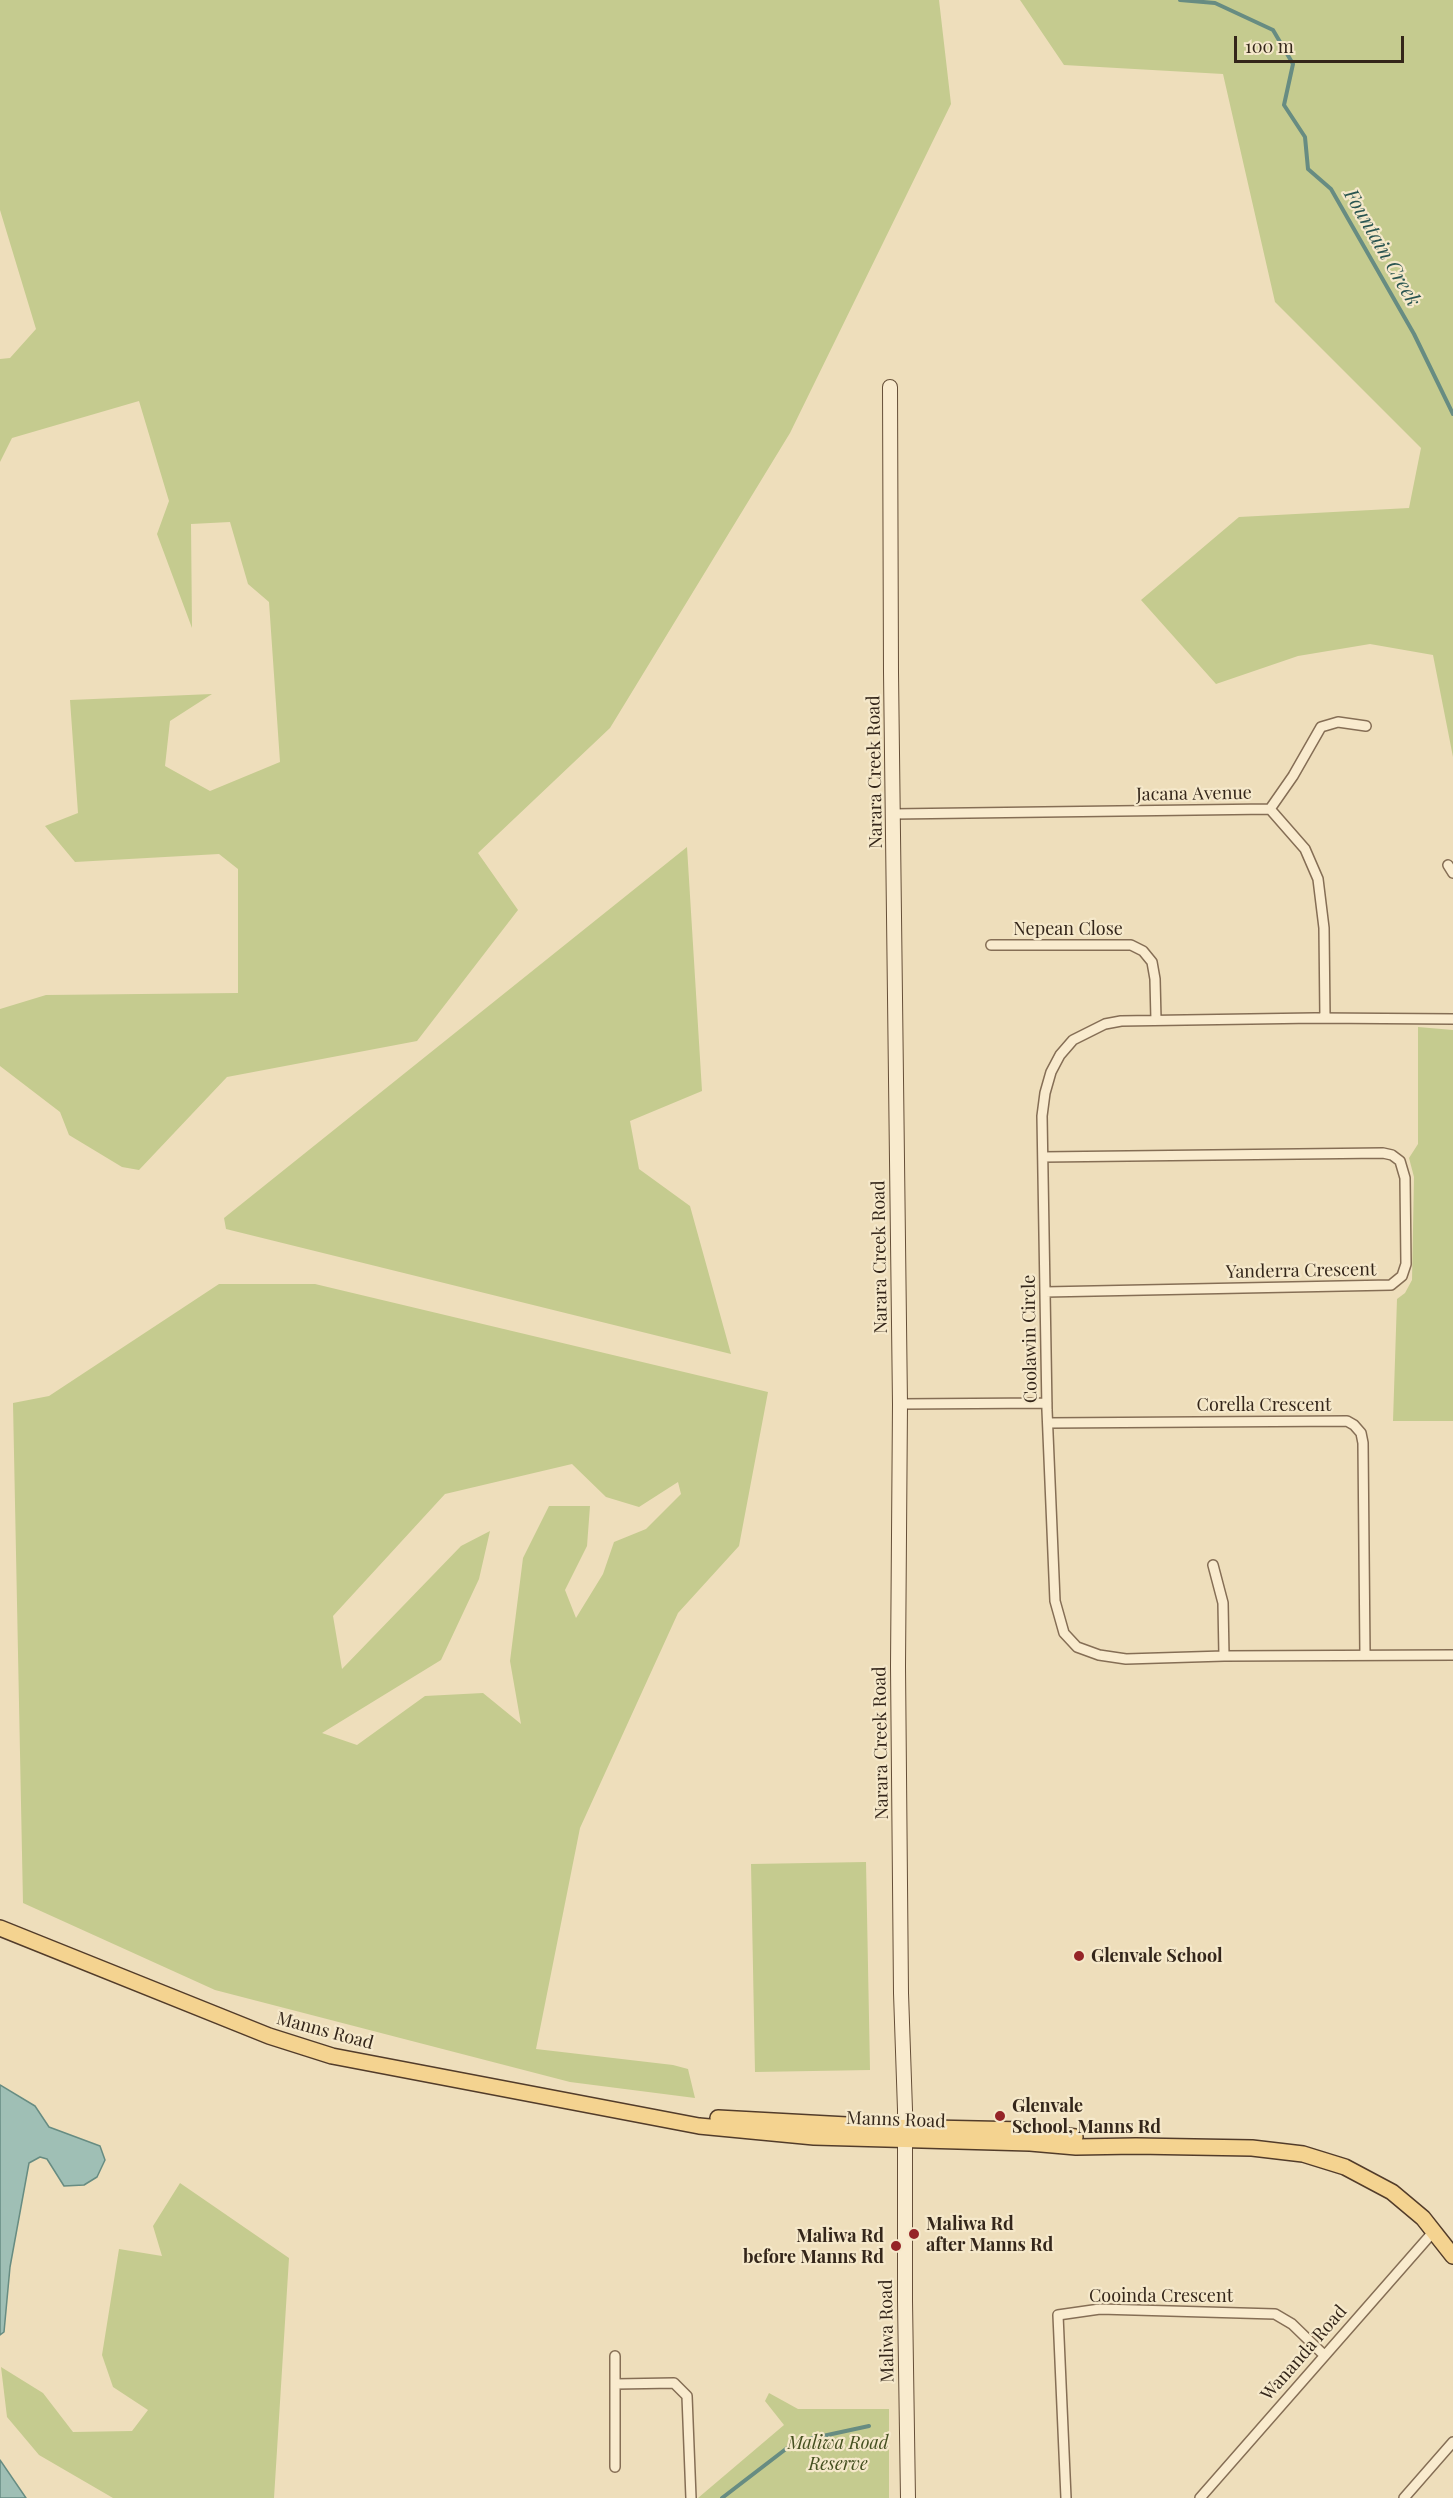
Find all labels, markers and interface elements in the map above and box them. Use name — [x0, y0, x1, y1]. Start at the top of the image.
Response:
scale bar — [1237, 24, 1406, 62]
text: 100 m — [1245, 34, 1294, 58]
water label: Fountain Creek — [1339, 185, 1425, 311]
street label: Narara Creek Road — [863, 695, 887, 849]
street label: Jacana Avenue — [1136, 782, 1252, 806]
street label: Nepean Close — [1013, 918, 1123, 940]
street label: Narara Creek Road — [868, 1180, 892, 1334]
street label: Yanderra Crescent — [1226, 1259, 1376, 1283]
street label: Coolawin Circle — [1018, 1275, 1042, 1403]
street label: Corella Crescent — [1197, 1394, 1331, 1416]
street label: Narara Creek Road — [869, 1666, 893, 1820]
place label: Glenvale School — [1091, 1945, 1223, 1967]
marker: Glenvale School — [1072, 1949, 1086, 1963]
street label: Manns Road — [274, 2008, 376, 2054]
place label: Glenvale School, Manns Rd — [1012, 2095, 1161, 2138]
street label: Manns Road — [846, 2107, 946, 2133]
marker: Glenvale School, Manns Rd — [993, 2109, 1007, 2123]
place label: Maliwa Rd after Manns Rd — [926, 2213, 1053, 2256]
place label: Maliwa Rd before Manns Rd — [743, 2225, 884, 2268]
marker: Maliwa Rd after Manns Rd — [907, 2227, 921, 2241]
marker: Maliwa Rd before Manns Rd — [889, 2239, 903, 2253]
street label: Maliwa Road — [875, 2279, 899, 2383]
street label: Cooinda Crescent — [1089, 2285, 1233, 2307]
street label: Wananda Road — [1257, 2301, 1351, 2405]
park label: Maliwa Road Reserve — [787, 2432, 889, 2474]

